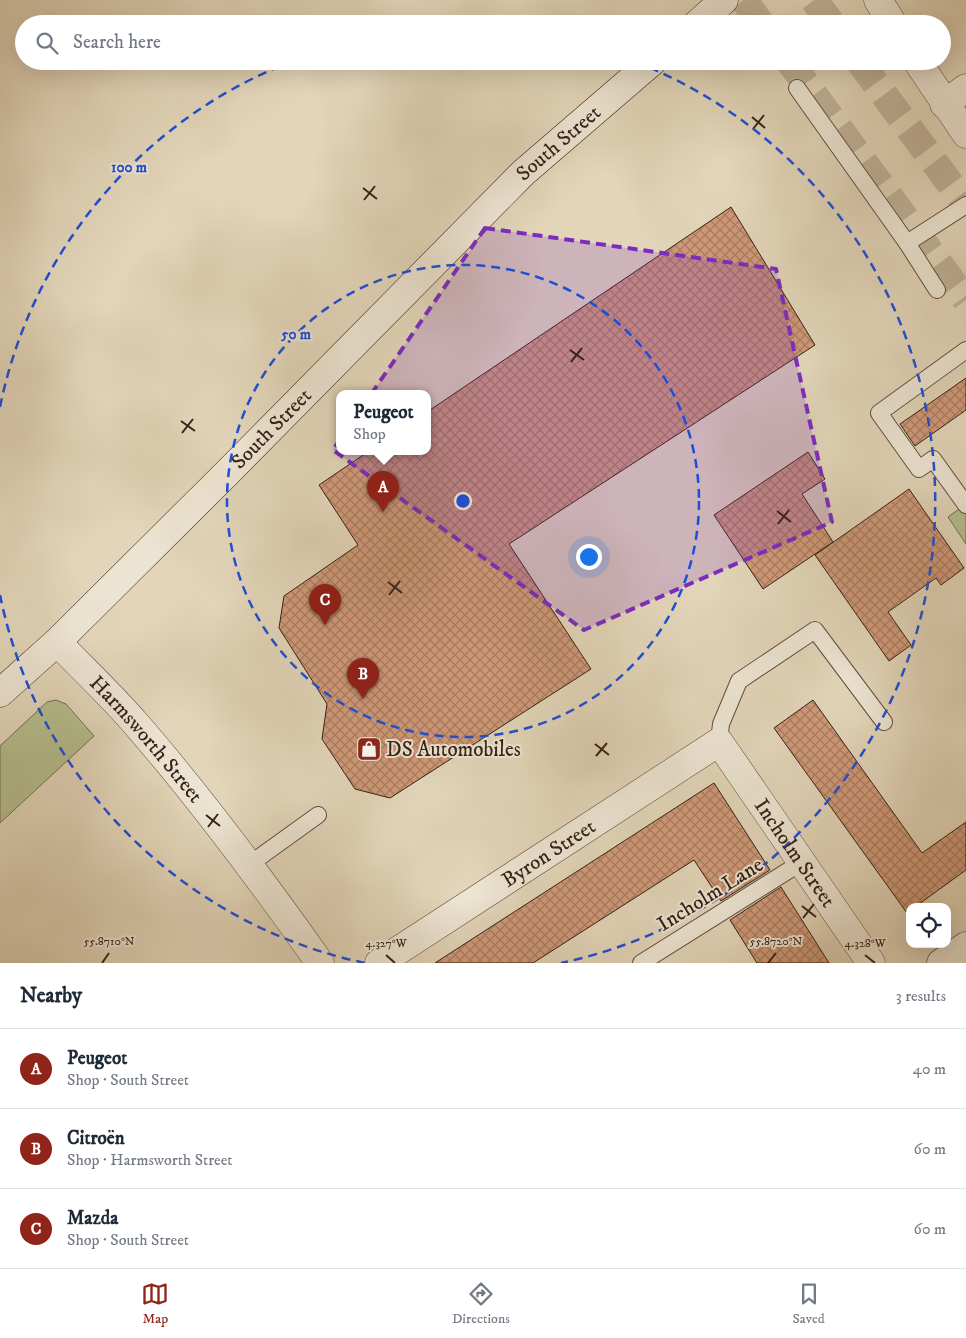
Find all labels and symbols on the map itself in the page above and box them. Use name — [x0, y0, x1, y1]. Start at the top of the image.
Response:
street label: South Street — [511, 100, 607, 187]
text: 100 m — [111, 158, 148, 177]
text: 50 m — [280, 325, 312, 344]
street label: South Street — [226, 383, 318, 475]
pin: A — [367, 471, 399, 512]
centre of rings — [454, 492, 472, 510]
your location — [576, 544, 602, 570]
pin: C — [309, 584, 341, 625]
pin: B — [347, 658, 379, 699]
street label: Harmsworth Street — [83, 670, 208, 809]
shop icon: DS Automobiles — [356, 736, 382, 762]
place label: DS Automobiles — [386, 737, 521, 763]
street label: Incholm Street — [748, 794, 841, 913]
street label: Byron Street — [497, 814, 601, 894]
street label: Incholm Lane — [653, 852, 769, 938]
text: 55.8710°N — [83, 934, 135, 949]
text: 55.8720°N — [750, 934, 803, 949]
text: 4.327°W — [365, 936, 408, 951]
text: 4.328°W — [844, 936, 887, 951]

